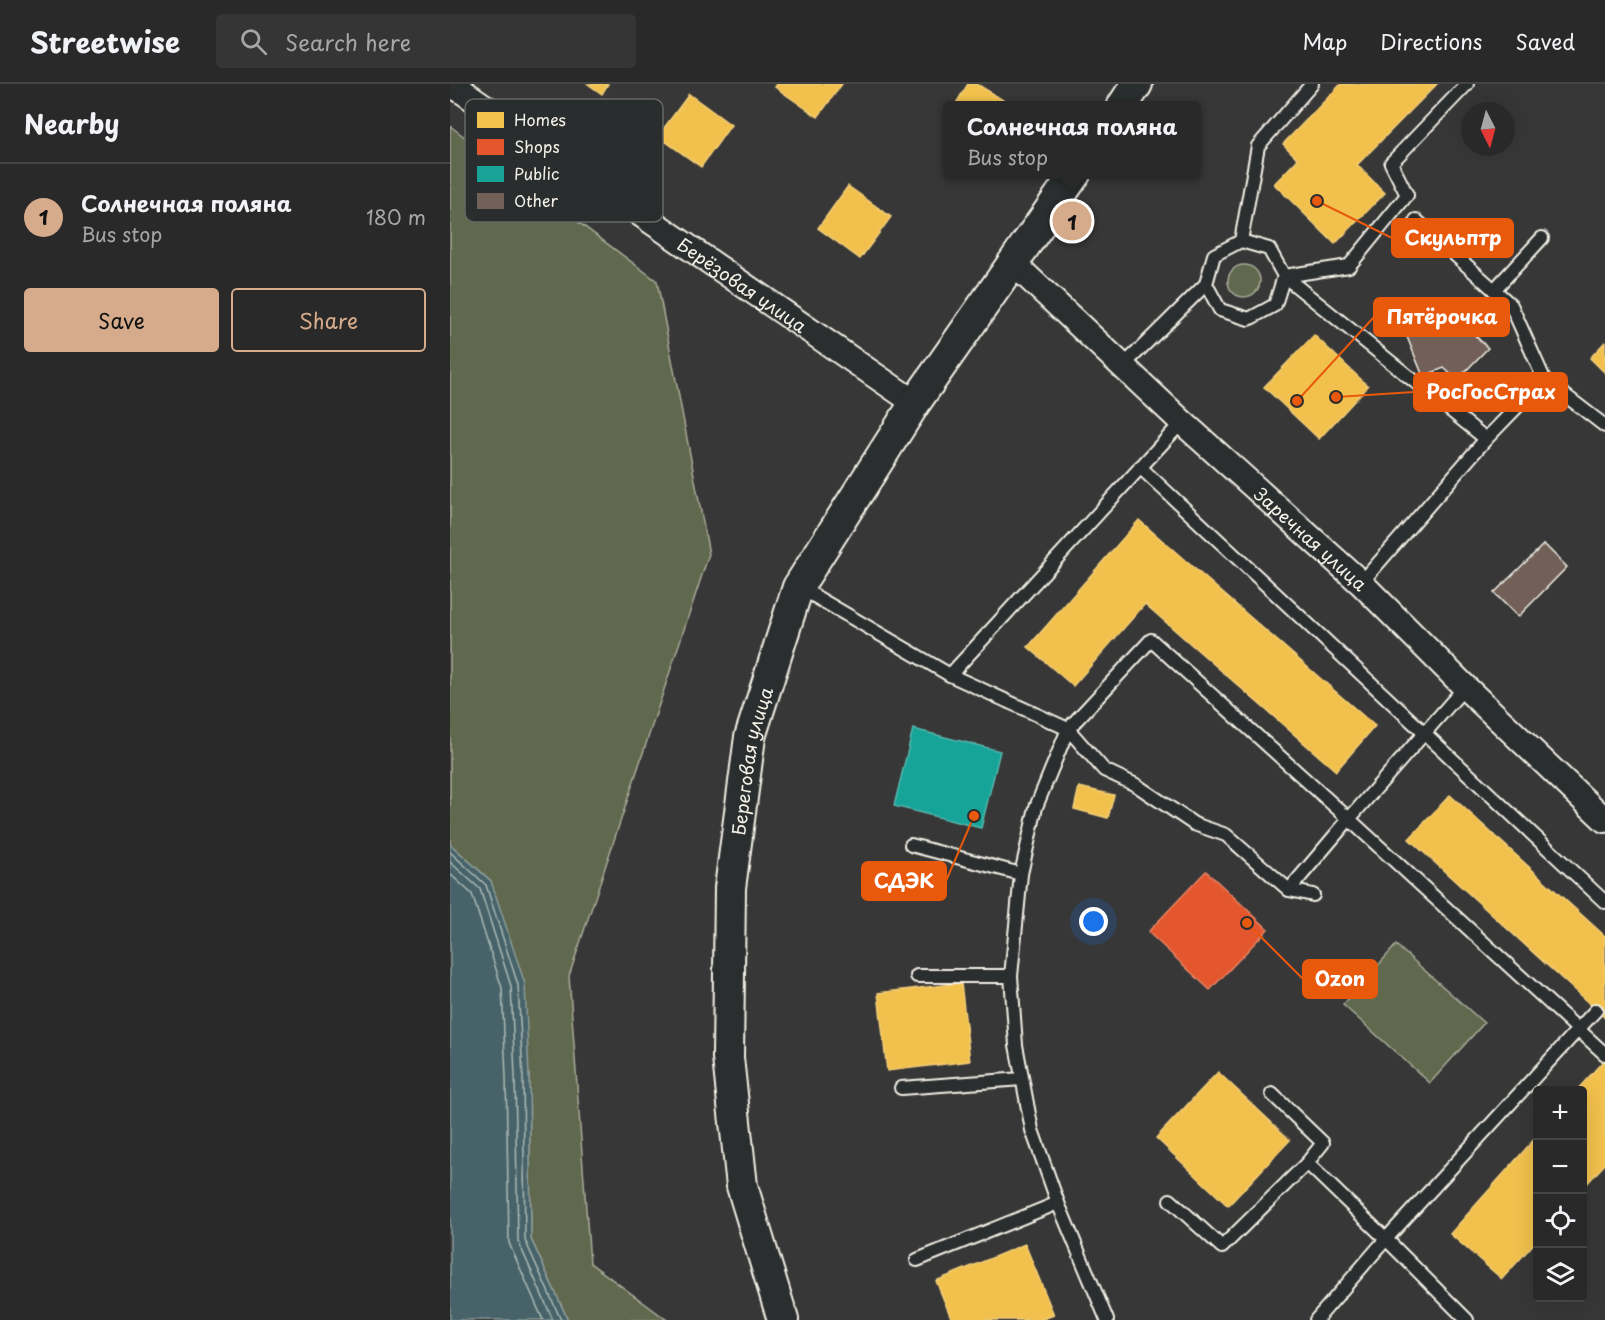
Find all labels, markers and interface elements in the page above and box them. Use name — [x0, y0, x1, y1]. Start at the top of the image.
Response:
search box — [216, 14, 636, 68]
text: Streetwise — [30, 20, 180, 63]
icon: search — [237, 25, 270, 58]
text: Search here — [285, 25, 411, 58]
text: Map — [1302, 25, 1347, 57]
text: Directions — [1380, 25, 1482, 57]
text: Saved — [1515, 25, 1575, 57]
legend — [465, 99, 663, 222]
popup — [943, 101, 1201, 179]
north arrow — [1461, 102, 1515, 156]
text: Nearby — [24, 104, 119, 143]
text: Homes — [514, 107, 566, 131]
text: Солнечная поляна — [967, 109, 1177, 142]
text: Shops — [514, 134, 560, 158]
text: Bus stop — [967, 142, 1048, 172]
text: Public — [514, 161, 559, 185]
text: Солнечная поляна — [81, 186, 292, 219]
text: Other — [514, 188, 558, 212]
pin: 1 — [1052, 198, 1092, 244]
text: 1 — [39, 202, 48, 232]
text: 180 m — [366, 202, 426, 232]
text: Bus stop — [81, 219, 162, 249]
callout: Скульптр — [1392, 219, 1513, 257]
text: Скульптр — [1404, 222, 1502, 252]
street label: Берёзовая улица — [673, 230, 813, 339]
button: Save — [24, 288, 219, 352]
button: Share — [231, 288, 426, 352]
callout: Пятёрочка — [1374, 298, 1509, 336]
text: Пятёрочка — [1386, 301, 1498, 331]
callout: РосГосСтрах — [1414, 373, 1567, 411]
text: РосГосСтрах — [1426, 376, 1556, 406]
street label: Заречная улица — [1249, 480, 1374, 597]
street label: Береговая улица — [724, 682, 779, 837]
callout: СДЭК — [862, 862, 946, 900]
text: СДЭК — [874, 865, 934, 895]
your location — [1079, 907, 1108, 936]
callout: Ozon — [1303, 960, 1377, 998]
text: Ozon — [1315, 963, 1365, 993]
map controls — [1533, 1086, 1587, 1302]
button: + — [1533, 1086, 1587, 1140]
button: − — [1533, 1140, 1587, 1194]
button: locate — [1533, 1194, 1587, 1248]
button: layers — [1533, 1248, 1587, 1302]

